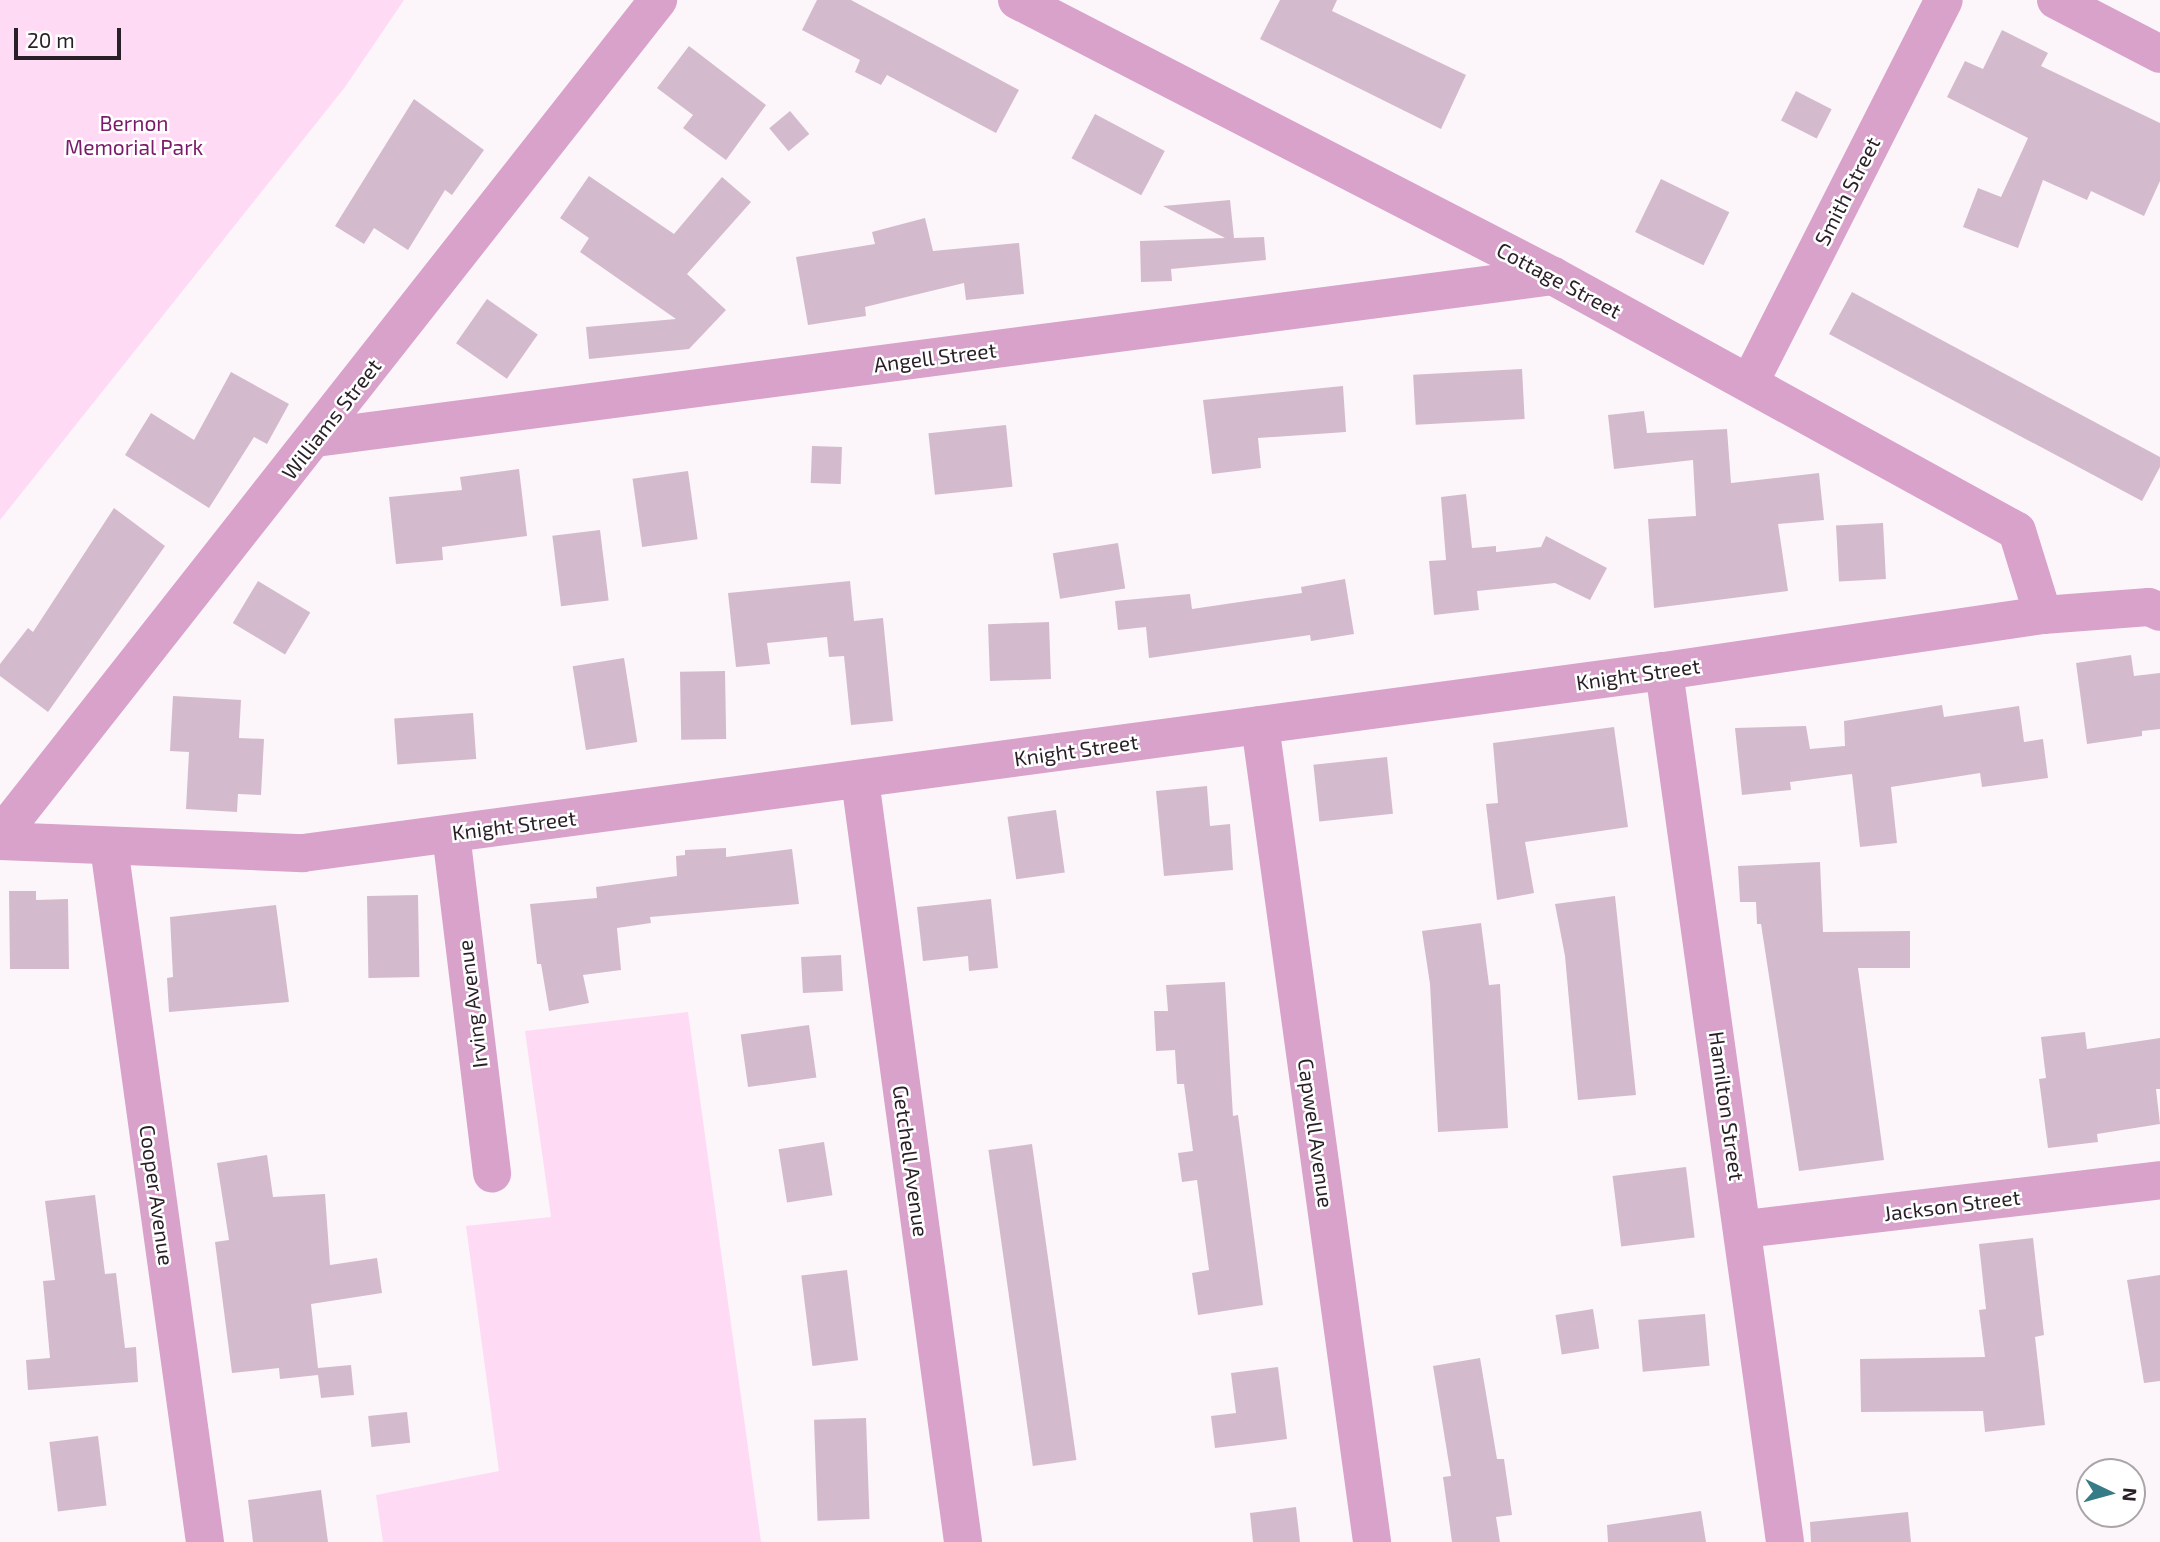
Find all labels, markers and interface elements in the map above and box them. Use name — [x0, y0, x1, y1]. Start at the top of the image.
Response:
scale bar — [18, 14, 124, 58]
text: 20 m — [27, 27, 75, 52]
park label: Bernon Memorial Park — [64, 110, 204, 160]
street label: Smith Street — [1809, 132, 1885, 250]
street label: Cottage Street — [1492, 237, 1626, 323]
street label: Angell Street — [872, 337, 998, 377]
street label: Williams Street — [276, 354, 386, 484]
street label: Knight Street — [1574, 653, 1702, 695]
street label: Knight Street — [1012, 729, 1140, 771]
street label: Knight Street — [451, 805, 577, 845]
street label: Irving Avenue — [452, 938, 492, 1070]
street label: Hamilton Street — [1704, 1030, 1750, 1182]
street label: Capwell Avenue — [1293, 1056, 1339, 1210]
street label: Getchell Avenue — [888, 1083, 934, 1239]
street label: Cooper Avenue — [135, 1123, 179, 1267]
street label: Jackson Street — [1882, 1184, 2022, 1226]
north arrow — [2076, 1458, 2146, 1528]
text: N — [2118, 1487, 2142, 1503]

